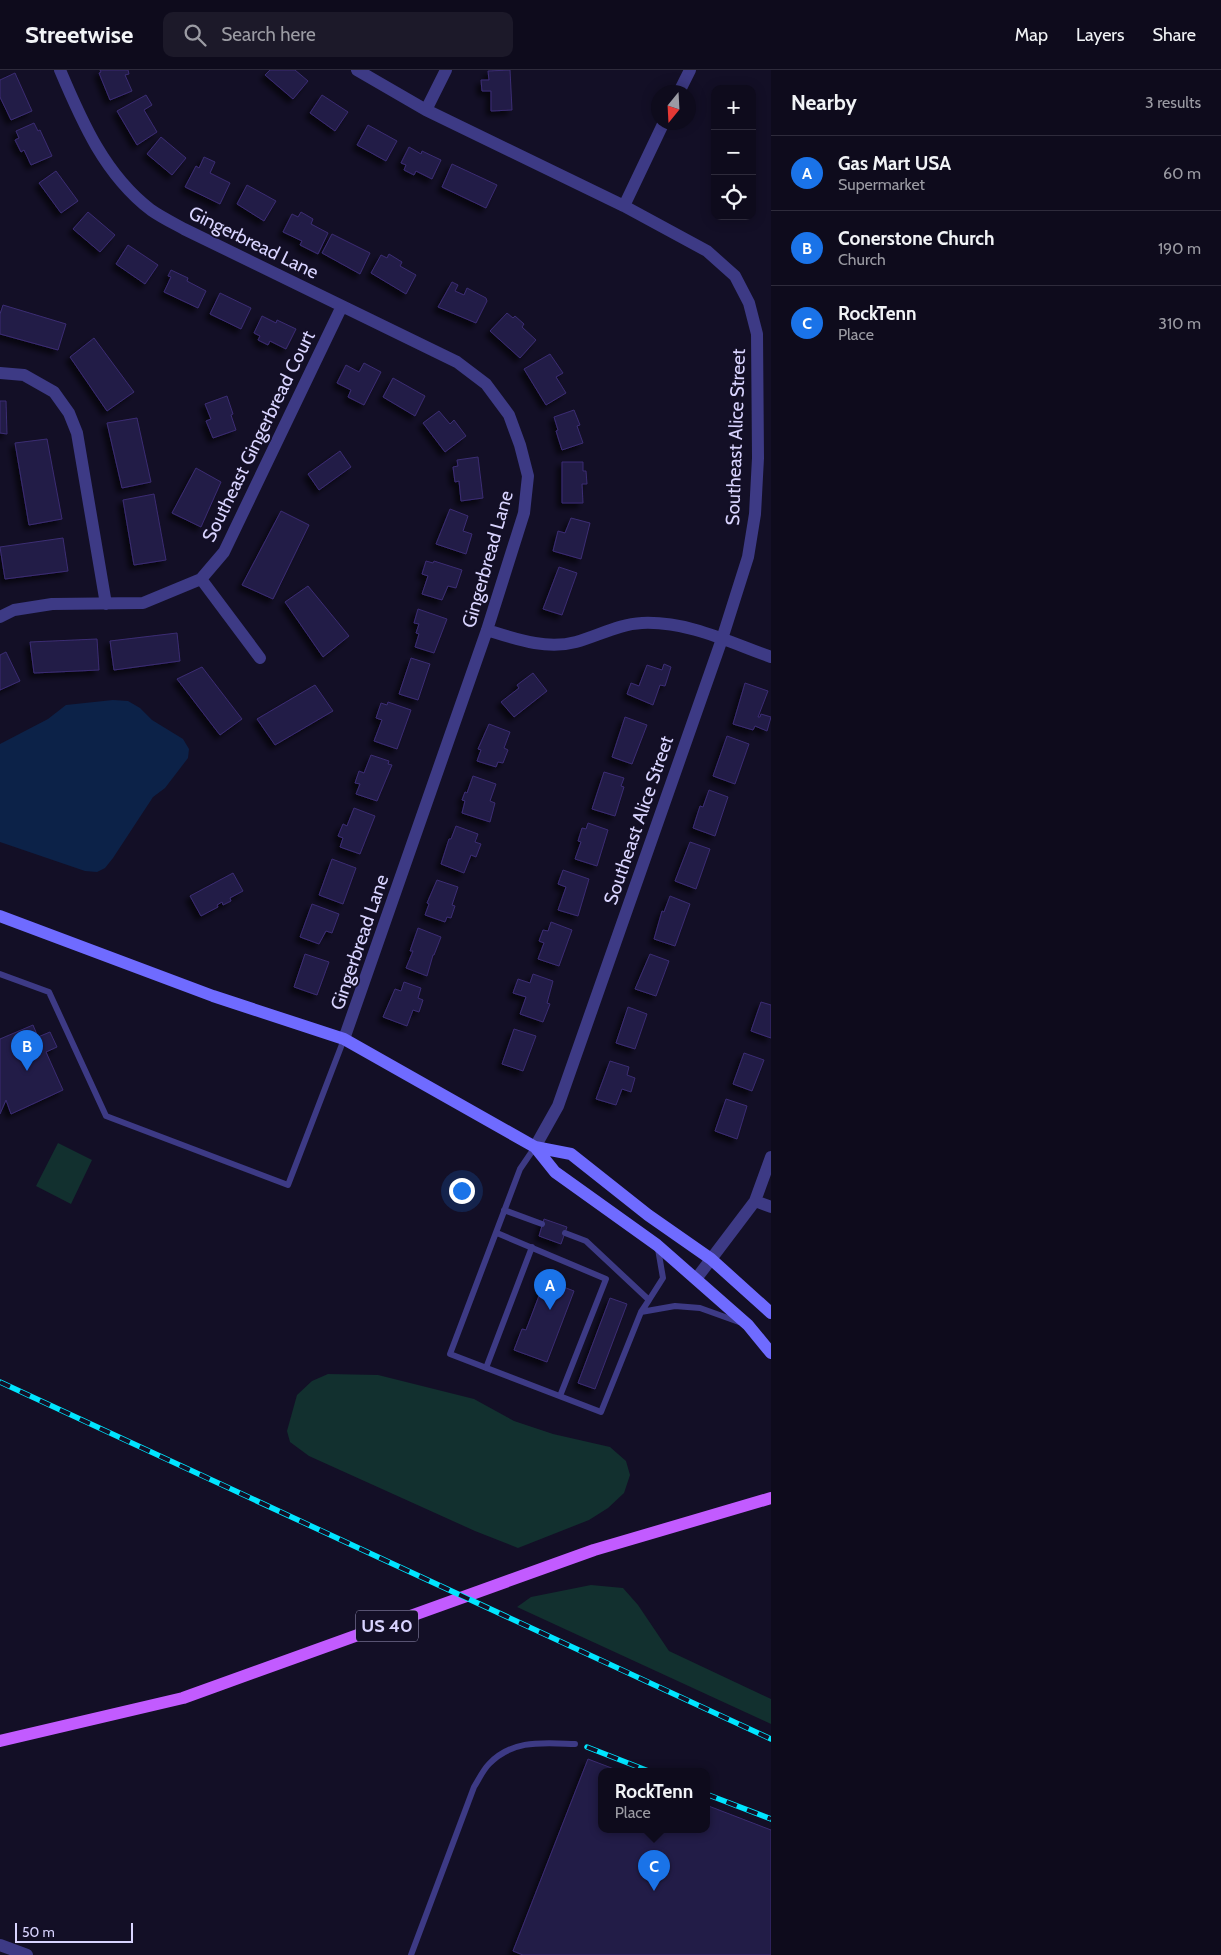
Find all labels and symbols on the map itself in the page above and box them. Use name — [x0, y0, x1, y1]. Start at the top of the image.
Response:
north arrow — [651, 85, 696, 130]
street label: Gingerbread Lane — [185, 201, 323, 284]
street label: Southeast Gingerbread Court — [197, 326, 320, 546]
street label: Southeast Alice Street — [721, 348, 750, 526]
street label: Gingerbread Lane — [457, 488, 518, 630]
street label: Southeast Alice Street — [599, 732, 678, 908]
street label: Gingerbread Lane — [326, 871, 393, 1013]
pin: B — [11, 1030, 43, 1071]
your location — [449, 1178, 475, 1204]
pin: A — [534, 1269, 566, 1310]
road number: US 40 — [356, 1610, 418, 1642]
pin: C — [638, 1850, 670, 1891]
scale bar — [15, 1920, 132, 1943]

